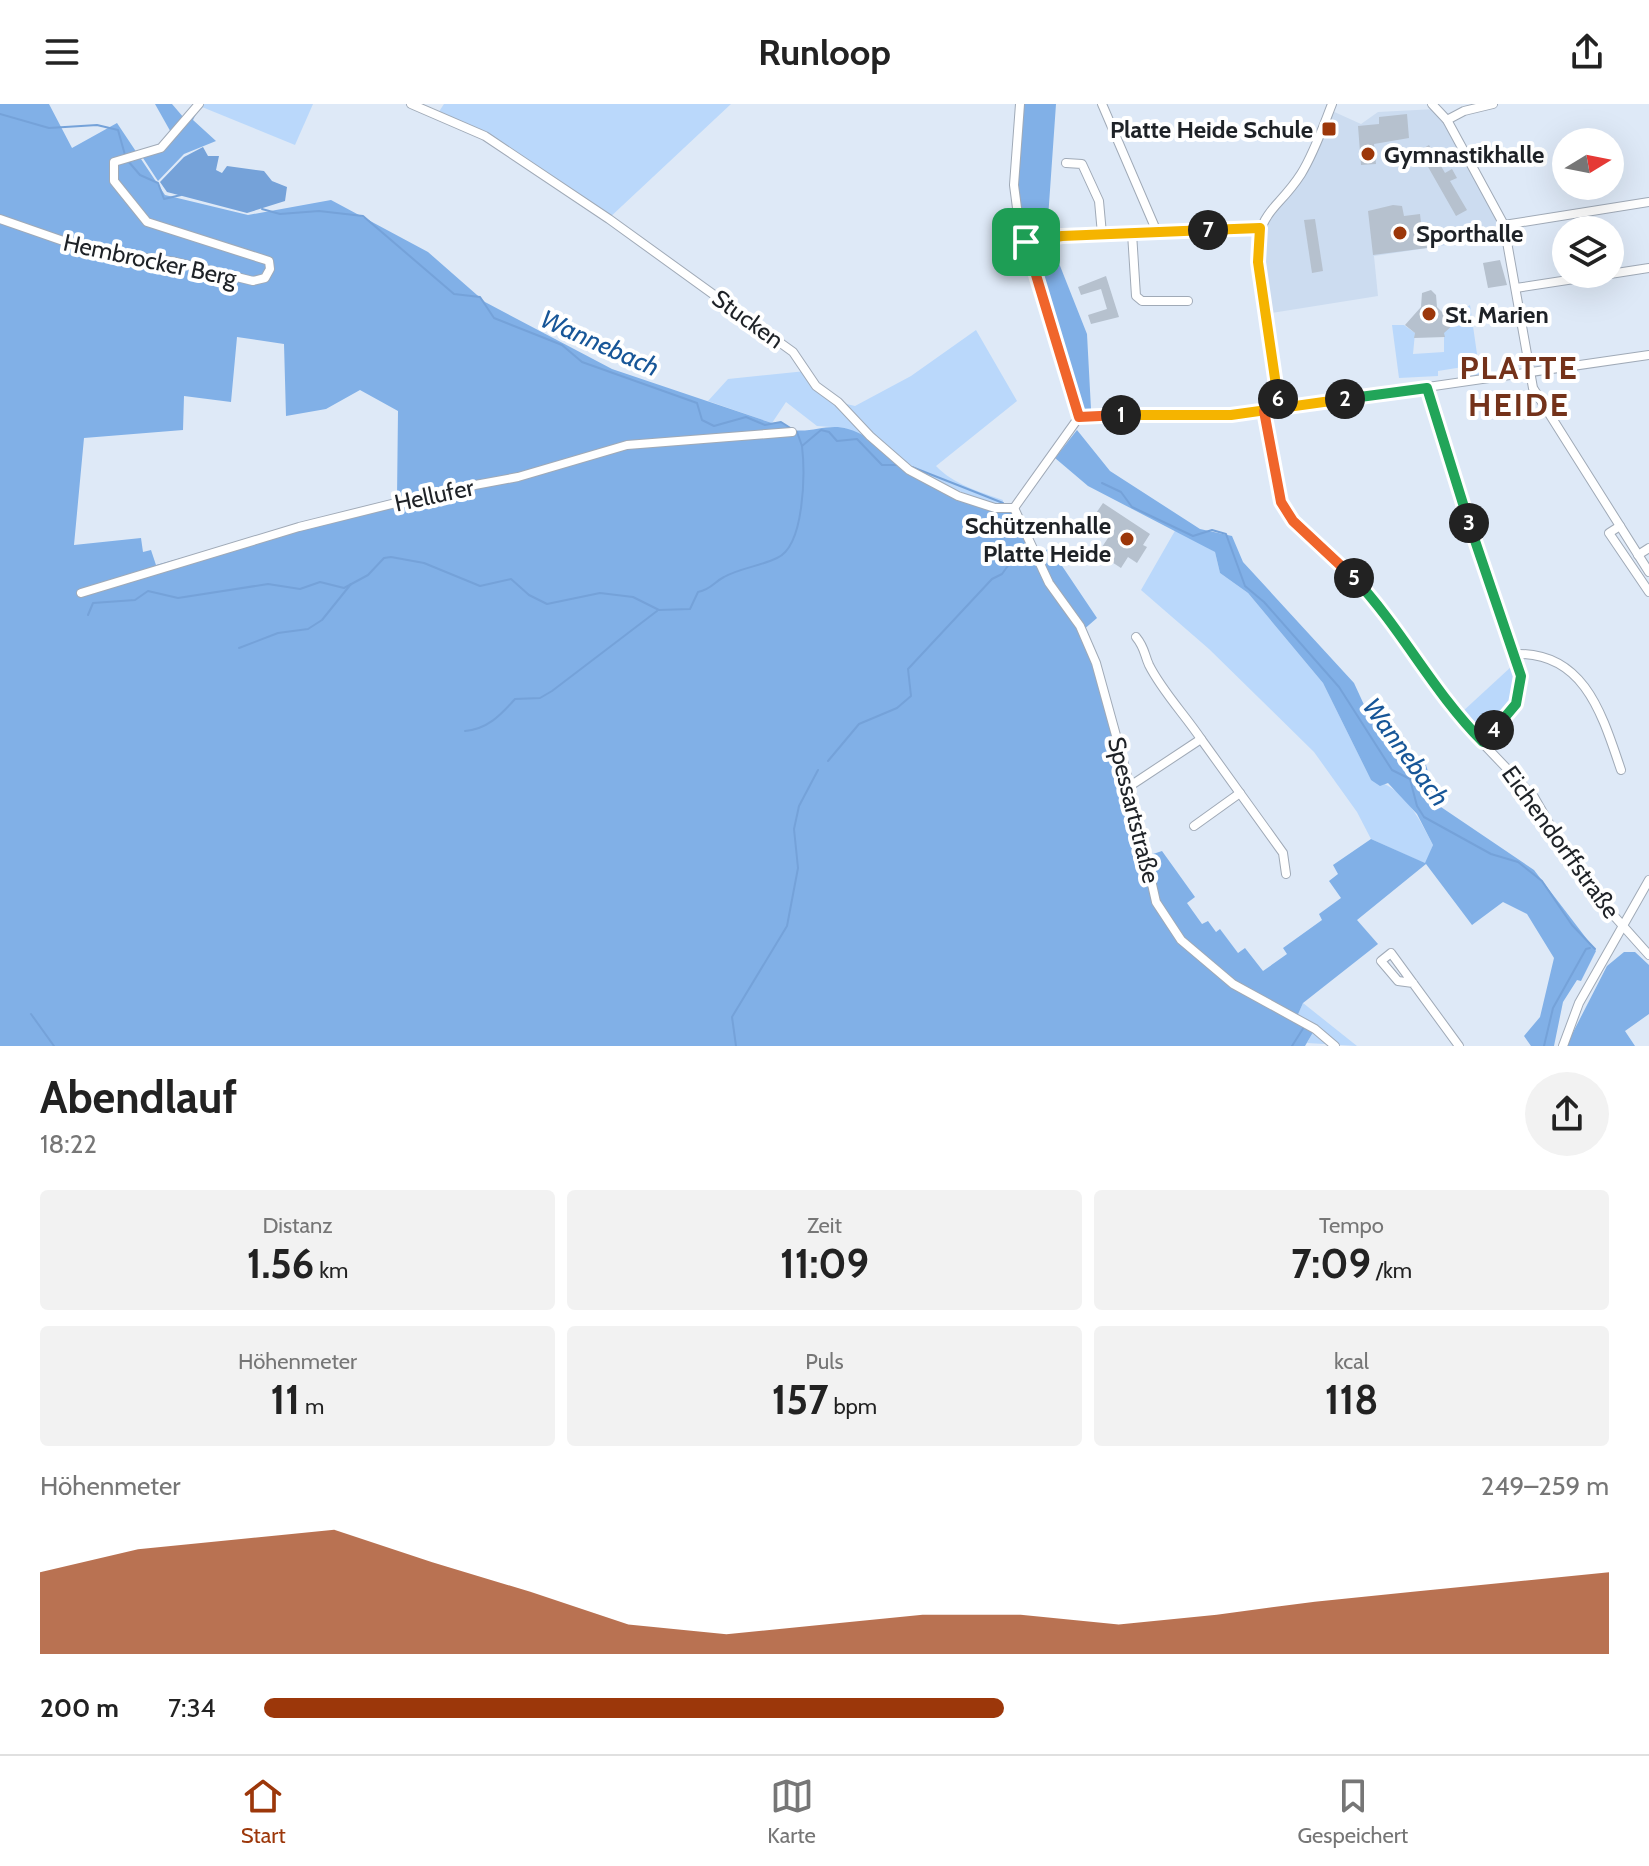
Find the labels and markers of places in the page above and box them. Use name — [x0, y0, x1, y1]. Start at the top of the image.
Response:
place label: Platte Heide Schule — [1110, 115, 1313, 144]
marker: Platte Heide Schule — [1320, 120, 1338, 138]
place label: Gymnastikhalle — [1384, 140, 1544, 169]
marker: Gymnastikhalle — [1359, 145, 1377, 163]
pin — [992, 208, 1060, 276]
pin: 7 — [1188, 210, 1228, 250]
place label: Sporthalle — [1416, 219, 1523, 248]
marker: Sporthalle — [1391, 224, 1409, 242]
place label: St. Marien — [1445, 300, 1549, 329]
marker: St. Marien — [1420, 305, 1438, 323]
pin: 6 — [1258, 379, 1298, 419]
pin: 2 — [1325, 379, 1365, 419]
pin: 1 — [1101, 395, 1141, 435]
pin: 3 — [1449, 503, 1489, 543]
place label: Schützenhalle Platte Heide — [965, 511, 1111, 568]
marker: Schützenhalle Platte Heide — [1118, 530, 1136, 548]
pin: 5 — [1334, 558, 1374, 598]
pin: 4 — [1474, 710, 1514, 750]

